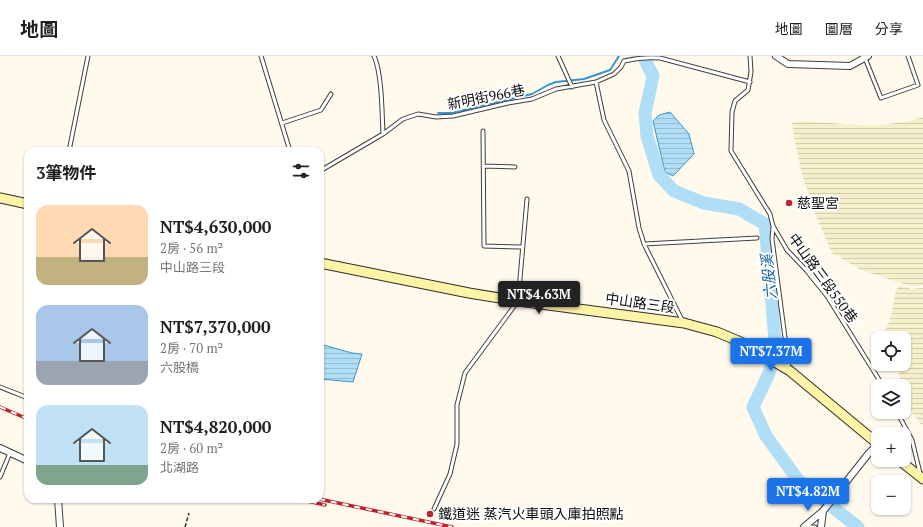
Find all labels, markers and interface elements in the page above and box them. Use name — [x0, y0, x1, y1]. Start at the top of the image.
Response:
text: 地圖 — [20, 16, 58, 41]
text: 地圖 — [775, 19, 803, 38]
text: 圖層 — [825, 19, 853, 38]
text: 分享 — [875, 19, 903, 38]
street label: 新明街966巷 — [446, 80, 526, 113]
icon: filters — [290, 160, 312, 182]
text: 3筆物件 — [36, 161, 97, 184]
place label: 慈聖宮 — [797, 193, 839, 212]
marker: 慈聖宮 — [784, 198, 794, 208]
text: NT$4,630,000 — [160, 215, 271, 238]
icon: home — [68, 221, 116, 269]
street label: 中山路三段550巷 — [784, 229, 862, 326]
text: 2房 · 56 m² — [160, 239, 223, 257]
water label: 六股溪 — [756, 252, 780, 300]
text: 中山路三段 — [160, 258, 225, 276]
pin: NT$4.63M — [498, 281, 580, 315]
text: NT$4.63M — [507, 285, 571, 303]
street label: 中山路三段 — [604, 288, 676, 317]
text: NT$7,370,000 — [160, 315, 271, 338]
icon: home — [68, 321, 116, 369]
map controls — [871, 331, 911, 515]
button: locate — [871, 331, 911, 371]
pin: NT$7.37M — [730, 338, 812, 372]
text: 2房 · 70 m² — [160, 339, 223, 357]
text: NT$7.37M — [739, 342, 803, 360]
text: 六股橋 — [160, 358, 199, 376]
button: layers — [871, 379, 911, 419]
text: NT$4,820,000 — [160, 415, 271, 438]
icon: home — [68, 421, 116, 469]
button: + — [871, 427, 911, 467]
text: 2房 · 60 m² — [160, 439, 223, 457]
text: 北湖路 — [160, 458, 199, 476]
button: − — [871, 475, 911, 515]
pin: NT$4.82M — [767, 478, 849, 512]
text: NT$4.82M — [776, 482, 840, 500]
place label: 鐵道迷 蒸汽火車頭入庫拍照點 — [438, 504, 623, 523]
marker: 鐵道迷 蒸汽火車頭入庫拍照點 — [425, 509, 435, 519]

